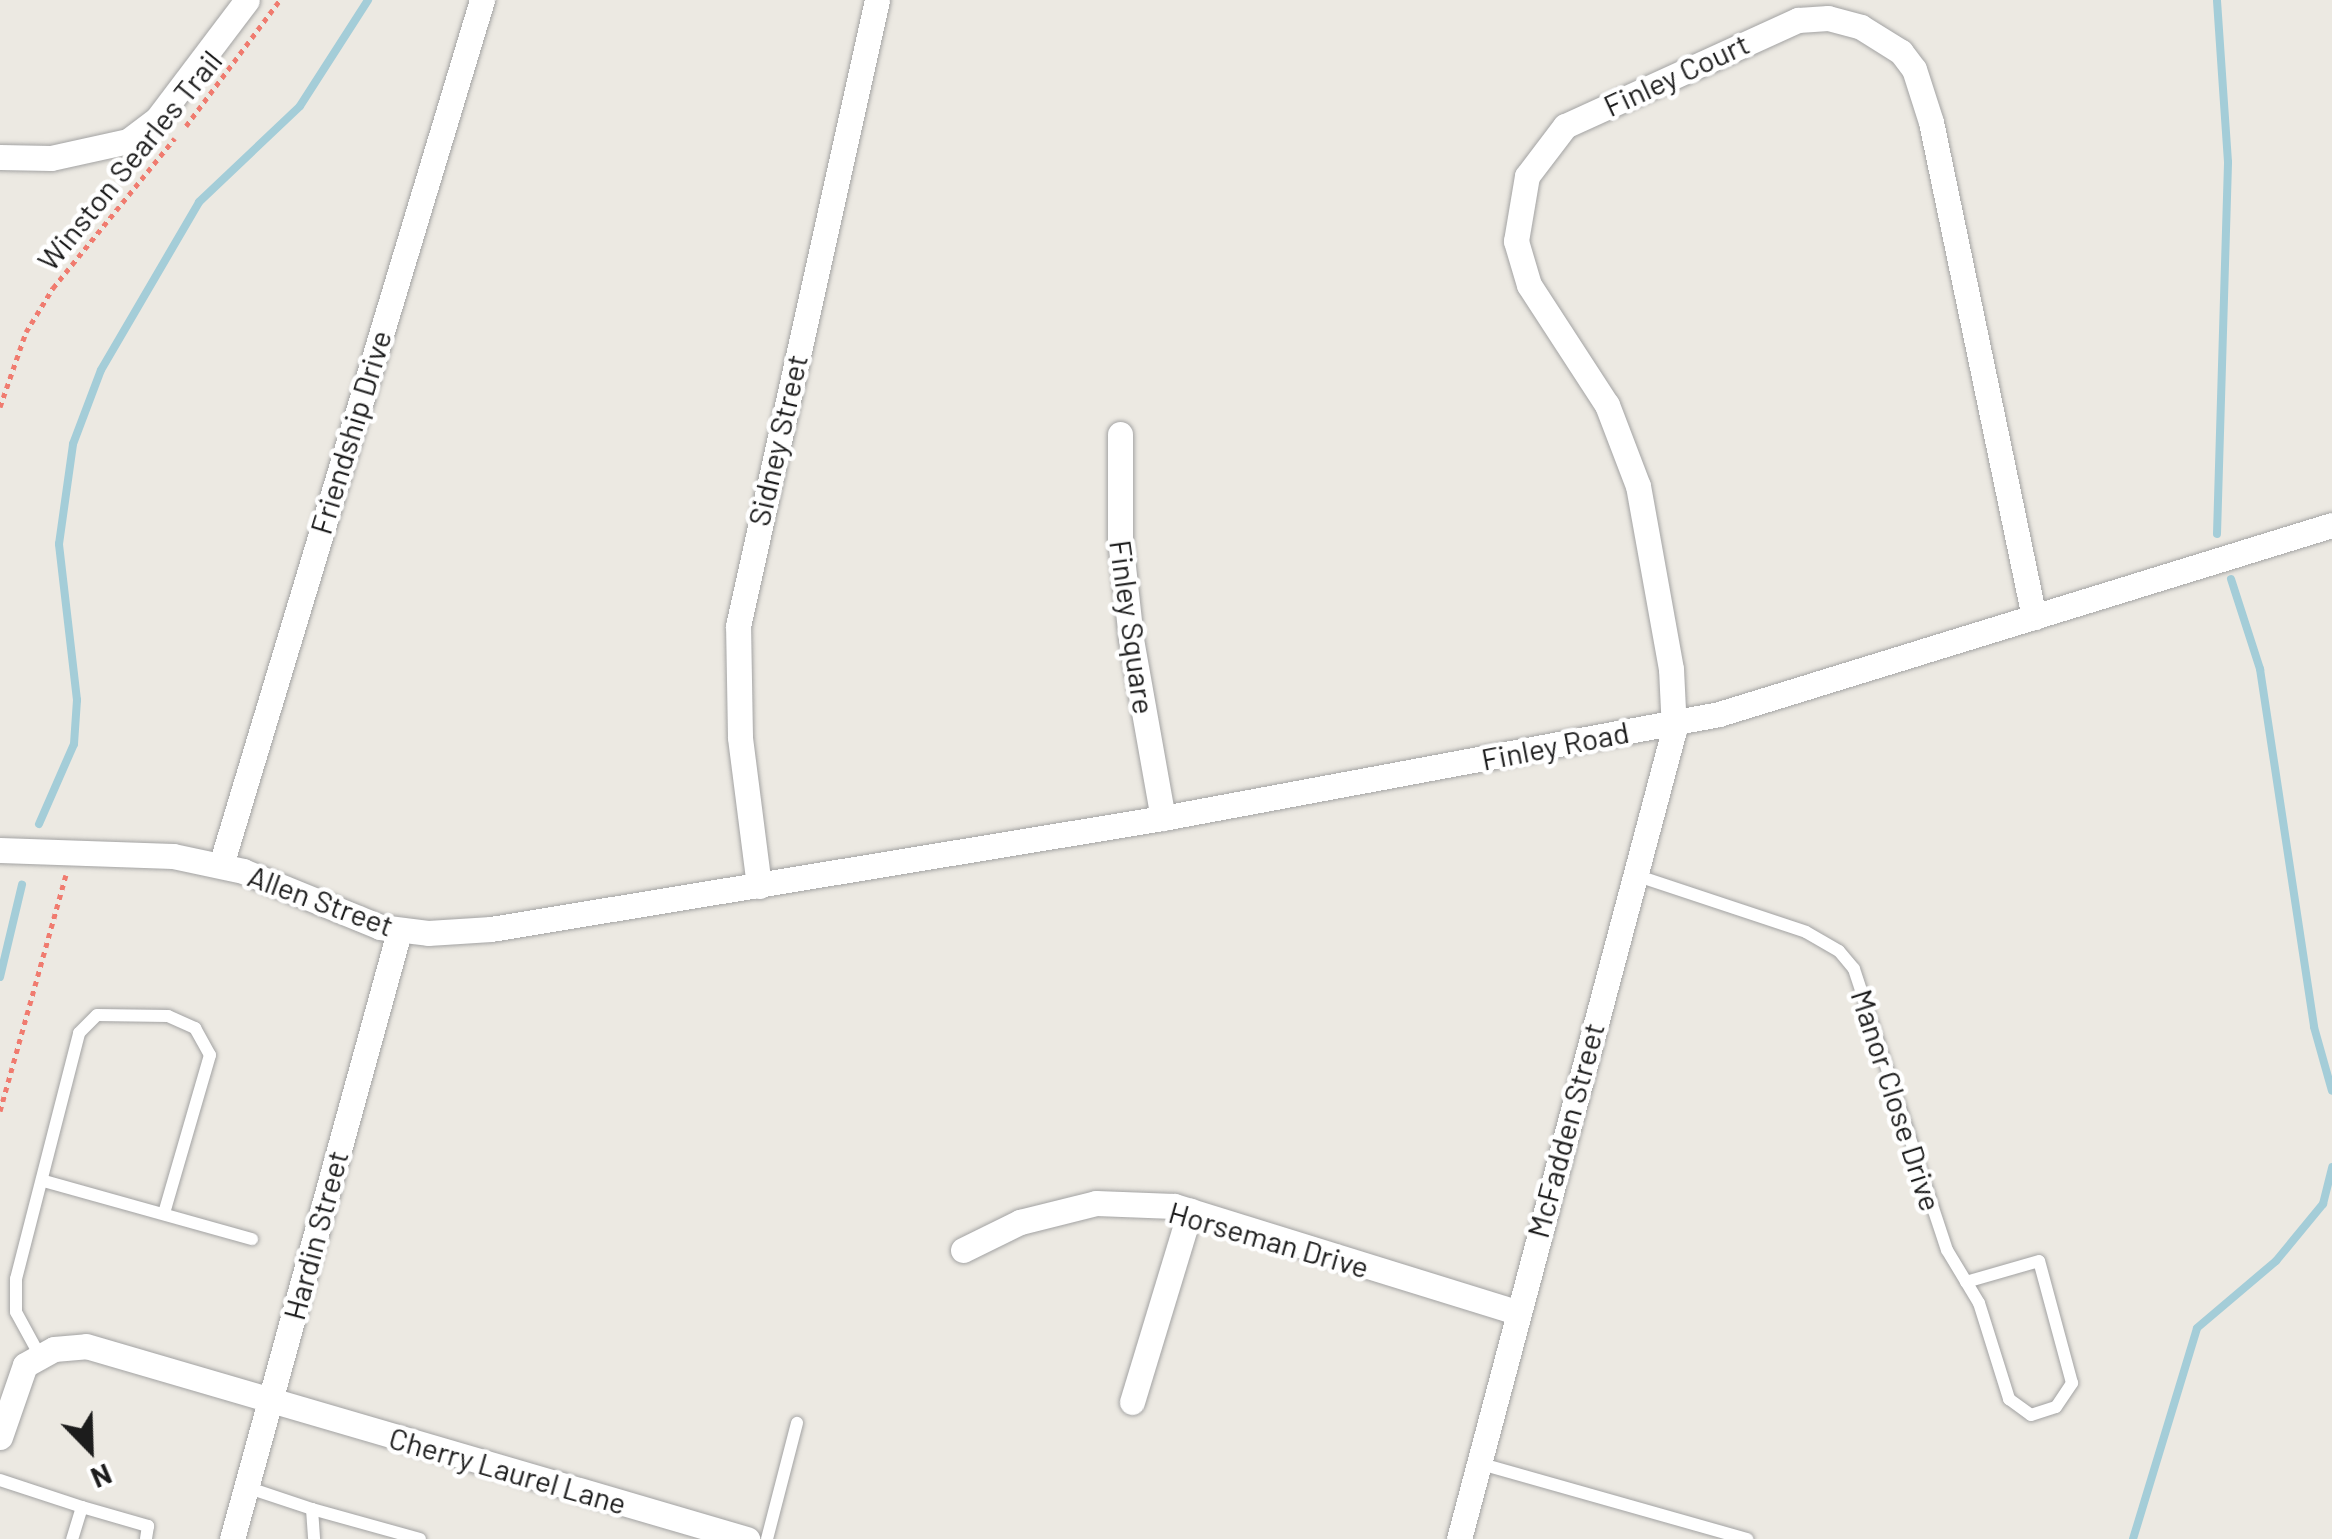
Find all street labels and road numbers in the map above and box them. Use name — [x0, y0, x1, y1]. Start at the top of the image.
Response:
street label: Finley Court — [1598, 25, 1754, 123]
street label: Winston Searles Trail — [29, 43, 229, 277]
street label: Friendship Drive — [302, 326, 398, 538]
street label: Sidney Street — [740, 351, 814, 529]
street label: Finley Square — [1103, 538, 1163, 716]
street label: Finley Road — [1478, 713, 1632, 777]
street label: Allen Street — [243, 857, 399, 943]
street label: Manor Close Drive — [1844, 985, 1950, 1215]
street label: McFadden Street — [1519, 1018, 1611, 1242]
street label: Hardin Street — [275, 1146, 355, 1324]
street label: Horseman Drive — [1165, 1193, 1373, 1285]
street label: Cherry Laurel Lane — [385, 1419, 631, 1521]

